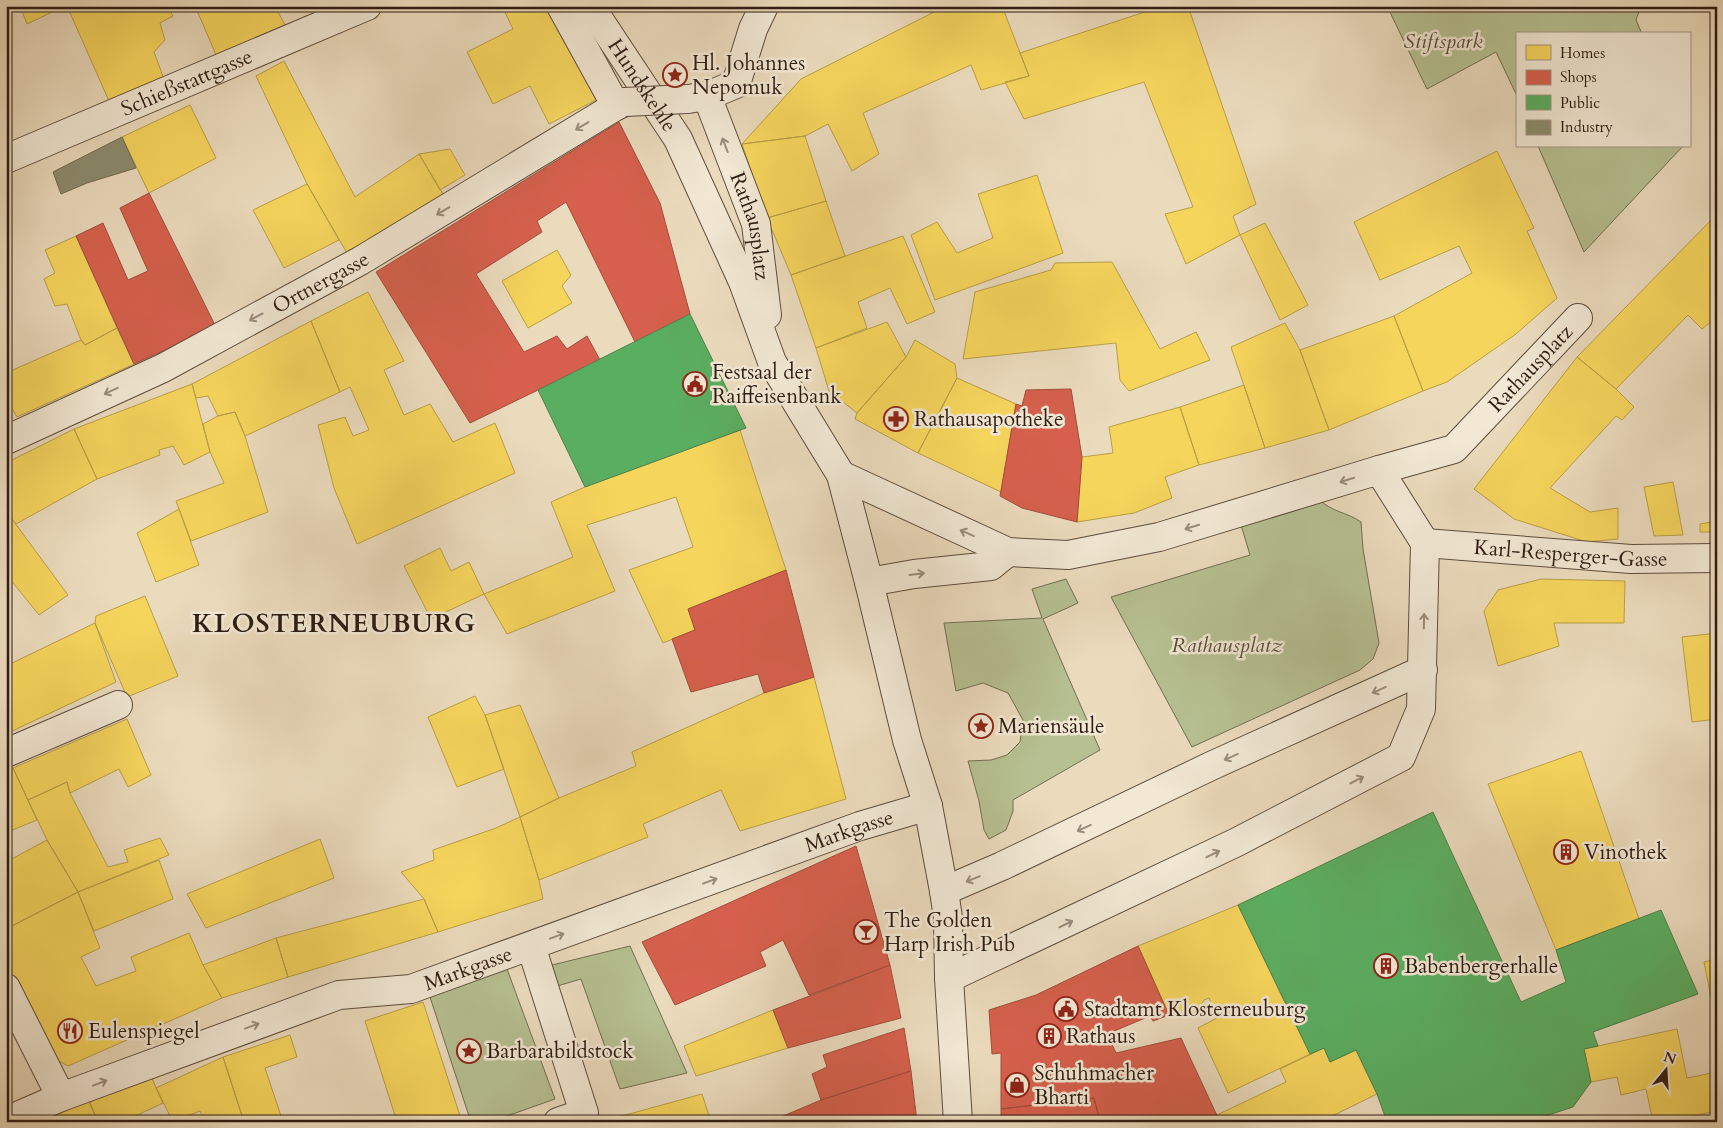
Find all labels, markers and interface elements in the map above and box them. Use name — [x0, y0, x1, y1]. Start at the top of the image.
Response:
park label: Stiftspark — [1403, 27, 1483, 56]
legend — [1516, 32, 1690, 148]
street label: Hundskehle — [601, 33, 684, 138]
street label: Schießstattgasse — [116, 42, 257, 123]
text: Homes — [1560, 43, 1605, 63]
place label: Hl. Johannes Nepomuk — [692, 49, 805, 102]
place icon: Hl. Johannes Nepomuk — [662, 62, 688, 88]
text: Shops — [1560, 67, 1597, 87]
text: Public — [1560, 93, 1600, 113]
text: Industry — [1560, 117, 1613, 137]
one-way arrow — [576, 122, 590, 132]
one-way arrow — [720, 137, 729, 152]
street label: Rathausplatz — [723, 168, 777, 282]
one-way arrow — [437, 206, 451, 216]
street label: Ortnergasse — [267, 244, 374, 320]
one-way arrow — [249, 313, 264, 323]
street label: Rathausplatz — [1482, 318, 1580, 419]
place label: Festsaal der Raiffeisenbank — [712, 358, 842, 411]
public building icon: Festsaal der Raiffeisenbank — [682, 371, 708, 397]
one-way arrow — [104, 387, 119, 397]
place label: Rathausapotheke — [914, 405, 1063, 434]
pharmacy icon: Rathausapotheke — [883, 406, 909, 432]
one-way arrow — [1340, 475, 1356, 485]
one-way arrow — [1184, 522, 1200, 532]
one-way arrow — [960, 528, 975, 538]
street label: Karl-Resperger-Gasse — [1473, 532, 1668, 574]
one-way arrow — [909, 569, 925, 579]
district label: KLOSTERNEUBURG — [192, 606, 476, 641]
one-way arrow — [1419, 614, 1428, 630]
park label: Rathausplatz — [1172, 631, 1283, 660]
one-way arrow — [1372, 686, 1387, 696]
place label: Mariensäule — [998, 712, 1105, 741]
place icon: Mariensäule — [968, 713, 994, 739]
one-way arrow — [1224, 753, 1239, 763]
one-way arrow — [1350, 775, 1365, 785]
street label: Markgasse — [800, 802, 897, 859]
one-way arrow — [1077, 823, 1092, 833]
place label: Vinothek — [1584, 838, 1668, 867]
building icon: Vinothek — [1553, 839, 1579, 865]
one-way arrow — [1205, 848, 1220, 858]
one-way arrow — [966, 875, 981, 884]
one-way arrow — [702, 876, 717, 885]
place label: The Golden Harp Irish Pub — [884, 906, 1015, 959]
one-way arrow — [1058, 918, 1073, 928]
bar icon: The Golden Harp Irish Pub — [853, 919, 879, 945]
one-way arrow — [549, 931, 564, 940]
street label: Markgasse — [420, 939, 516, 998]
place label: Babenbergerhalle — [1404, 952, 1558, 981]
building icon: Babenbergerhalle — [1373, 953, 1399, 979]
place label: Stadtamt Klosterneuburg — [1084, 995, 1306, 1024]
public building icon: Stadtamt Klosterneuburg — [1053, 996, 1079, 1022]
place label: Eulenspiegel — [88, 1017, 200, 1046]
restaurant icon: Eulenspiegel — [57, 1018, 83, 1044]
one-way arrow — [244, 1021, 259, 1030]
place label: Rathaus — [1066, 1022, 1135, 1051]
building icon: Rathaus — [1036, 1023, 1062, 1049]
place label: Barbarabildstock — [486, 1037, 634, 1066]
place icon: Barbarabildstock — [456, 1038, 482, 1064]
north arrow — [1640, 1046, 1690, 1096]
text: N — [1661, 1047, 1679, 1069]
place label: Schuhmacher Bharti — [1034, 1059, 1154, 1112]
shop icon: Schuhmacher Bharti — [1004, 1072, 1030, 1098]
one-way arrow — [92, 1078, 107, 1087]

